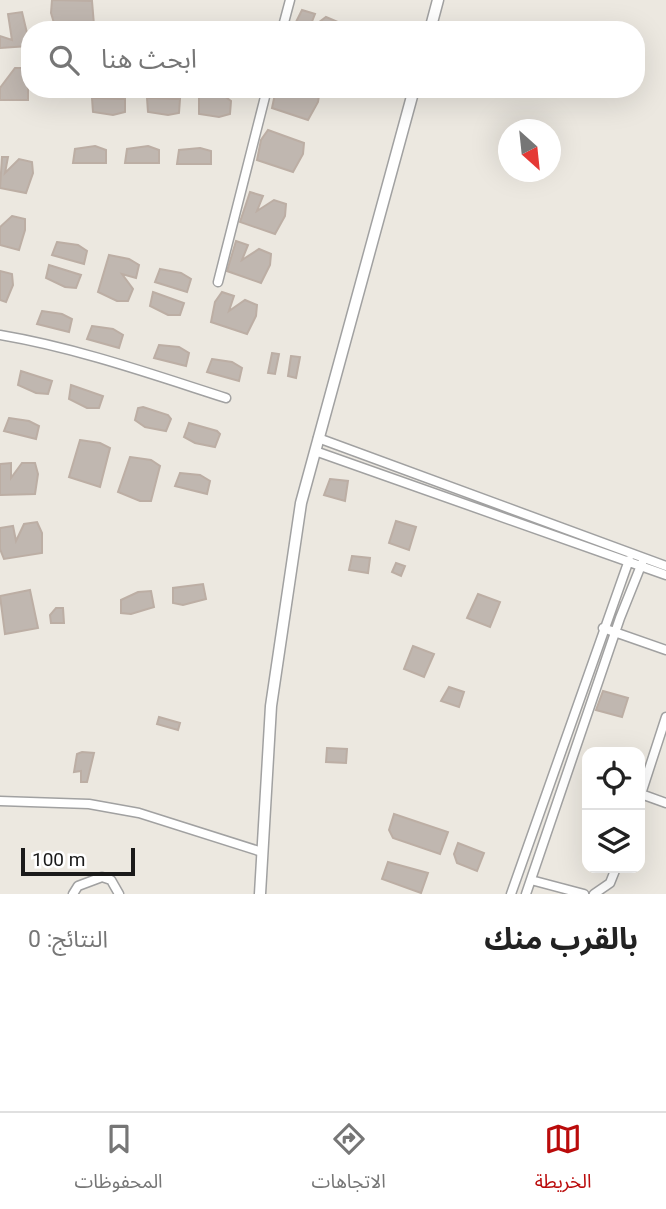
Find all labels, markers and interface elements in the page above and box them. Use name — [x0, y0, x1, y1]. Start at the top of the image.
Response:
search box — [21, 21, 645, 98]
icon: search — [45, 41, 83, 79]
text: ابحث هنا — [101, 44, 197, 74]
north arrow — [498, 119, 561, 182]
map controls — [582, 747, 645, 873]
button: locate — [582, 747, 645, 810]
button: layers — [582, 810, 645, 873]
scale bar — [21, 845, 135, 877]
text: 100 m — [32, 848, 85, 871]
text: بالقرب منك — [484, 921, 638, 956]
text: النتائج: 0 — [28, 926, 108, 953]
tab: المحفوظات — [74, 1120, 163, 1202]
tab: الاتجاهات — [312, 1120, 386, 1202]
tab: الخريطة — [535, 1120, 592, 1202]

